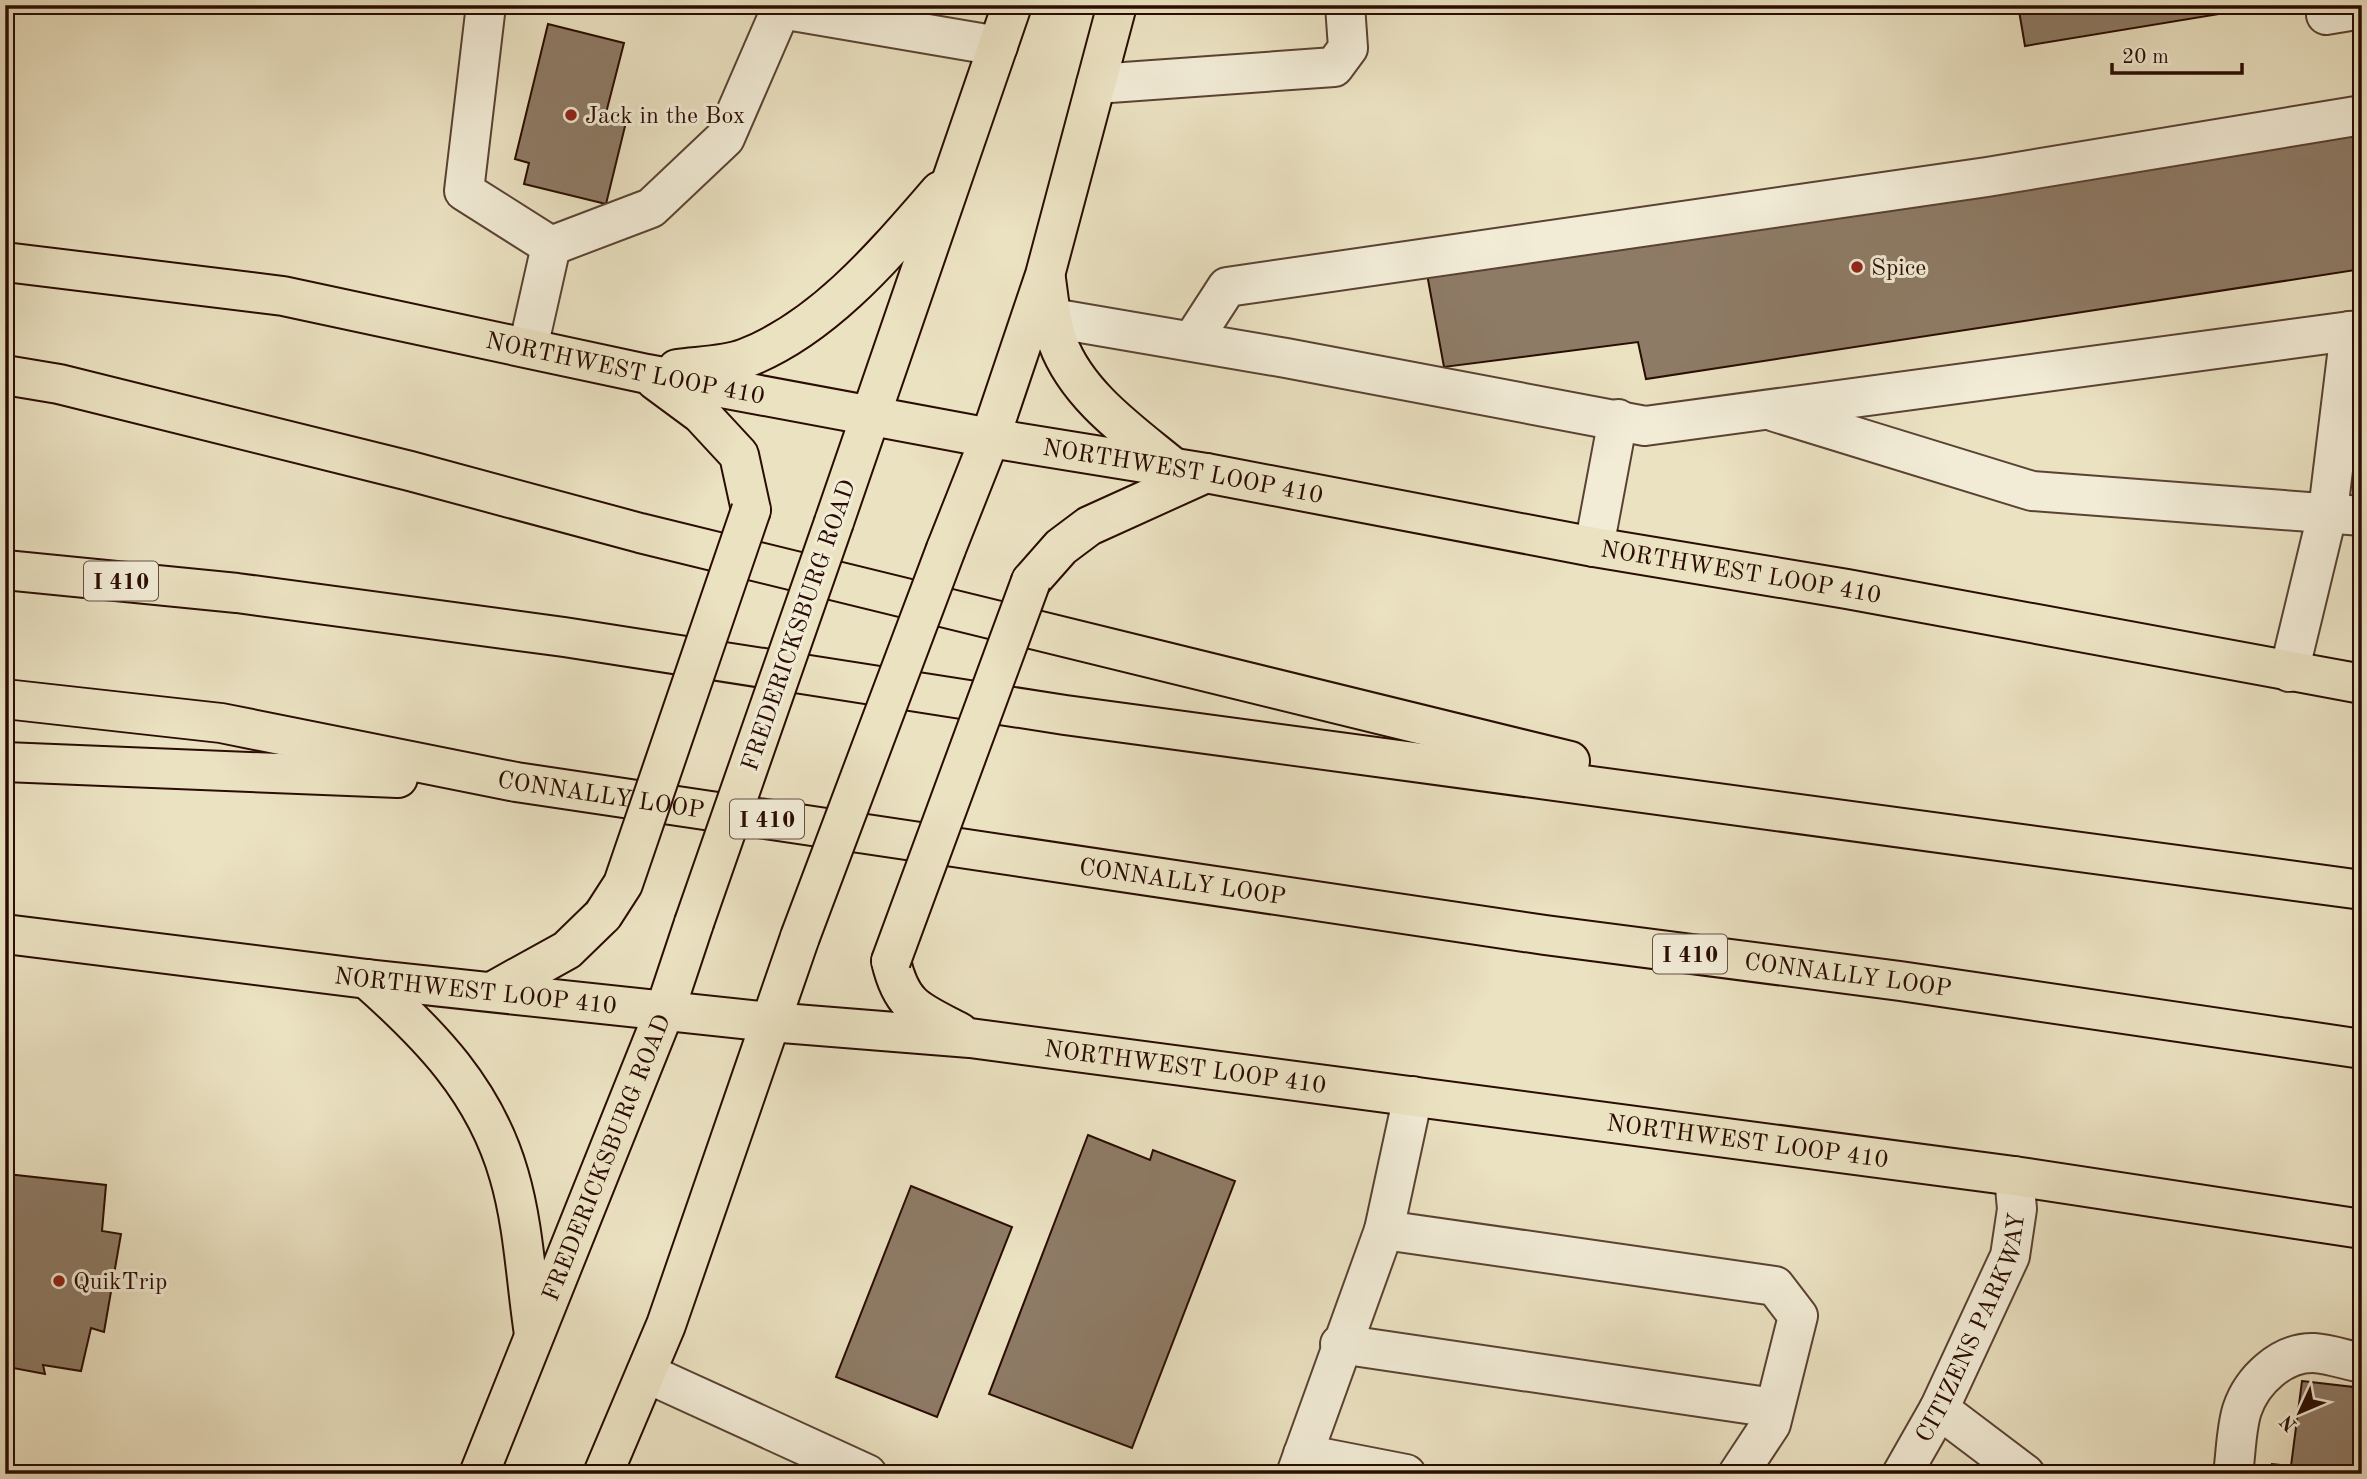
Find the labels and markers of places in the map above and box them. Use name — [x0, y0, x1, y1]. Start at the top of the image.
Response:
place label: Jack in the Box — [585, 105, 745, 129]
marker: Jack in the Box — [563, 107, 579, 123]
place label: Spice — [1871, 257, 1926, 281]
marker: Spice — [1849, 259, 1865, 275]
place label: QuikTrip — [73, 1271, 167, 1295]
marker: QuikTrip — [51, 1273, 67, 1289]

